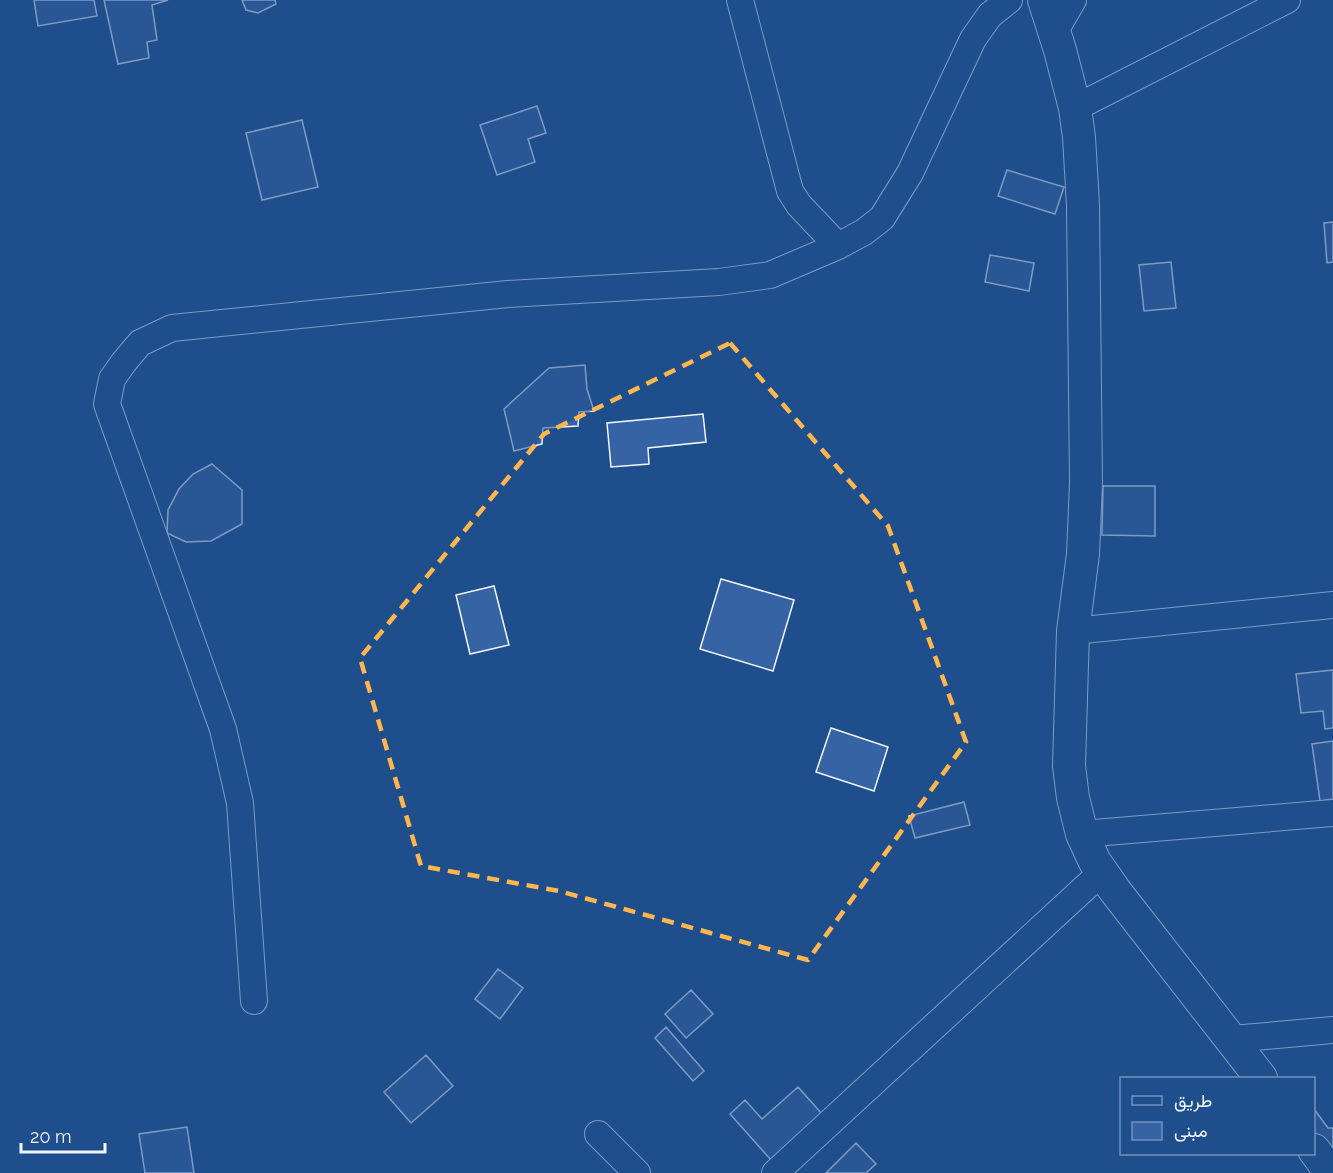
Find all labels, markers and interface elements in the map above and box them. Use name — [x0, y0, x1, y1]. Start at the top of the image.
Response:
legend — [1120, 1077, 1315, 1155]
text: طريق — [1174, 1090, 1212, 1112]
scale bar — [21, 1116, 105, 1154]
text: مبنى — [1174, 1120, 1208, 1142]
text: 20 m — [30, 1126, 72, 1147]

